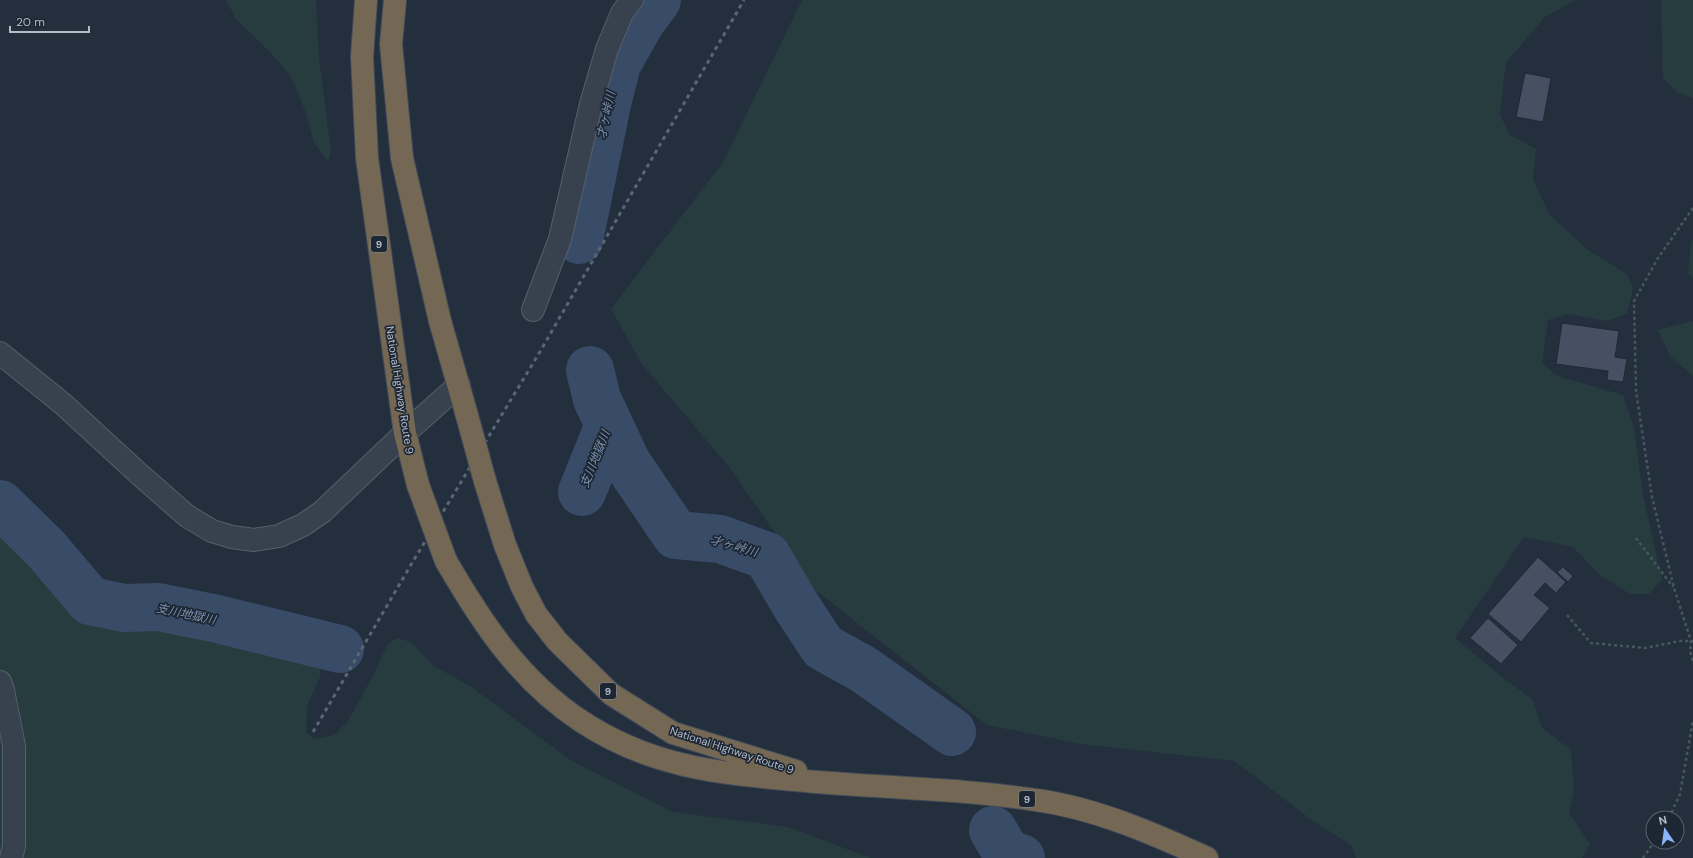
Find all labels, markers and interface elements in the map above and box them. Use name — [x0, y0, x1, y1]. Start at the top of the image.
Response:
scale bar — [10, 8, 89, 34]
text: 20 m — [16, 14, 45, 30]
water label: 才ヶ峠川 — [593, 88, 619, 140]
road number: 9 — [371, 236, 387, 252]
street label: National Highway Route 9 — [383, 325, 417, 455]
water label: 支川地獄川 — [576, 426, 614, 490]
water label: 才ヶ峠川 — [709, 532, 761, 561]
water label: 支川地獄川 — [155, 600, 219, 628]
road number: 9 — [600, 683, 616, 699]
street label: National Highway Route 9 — [668, 723, 796, 777]
road number: 9 — [1019, 791, 1035, 807]
north arrow — [1645, 810, 1685, 850]
text: N — [1657, 813, 1668, 828]

